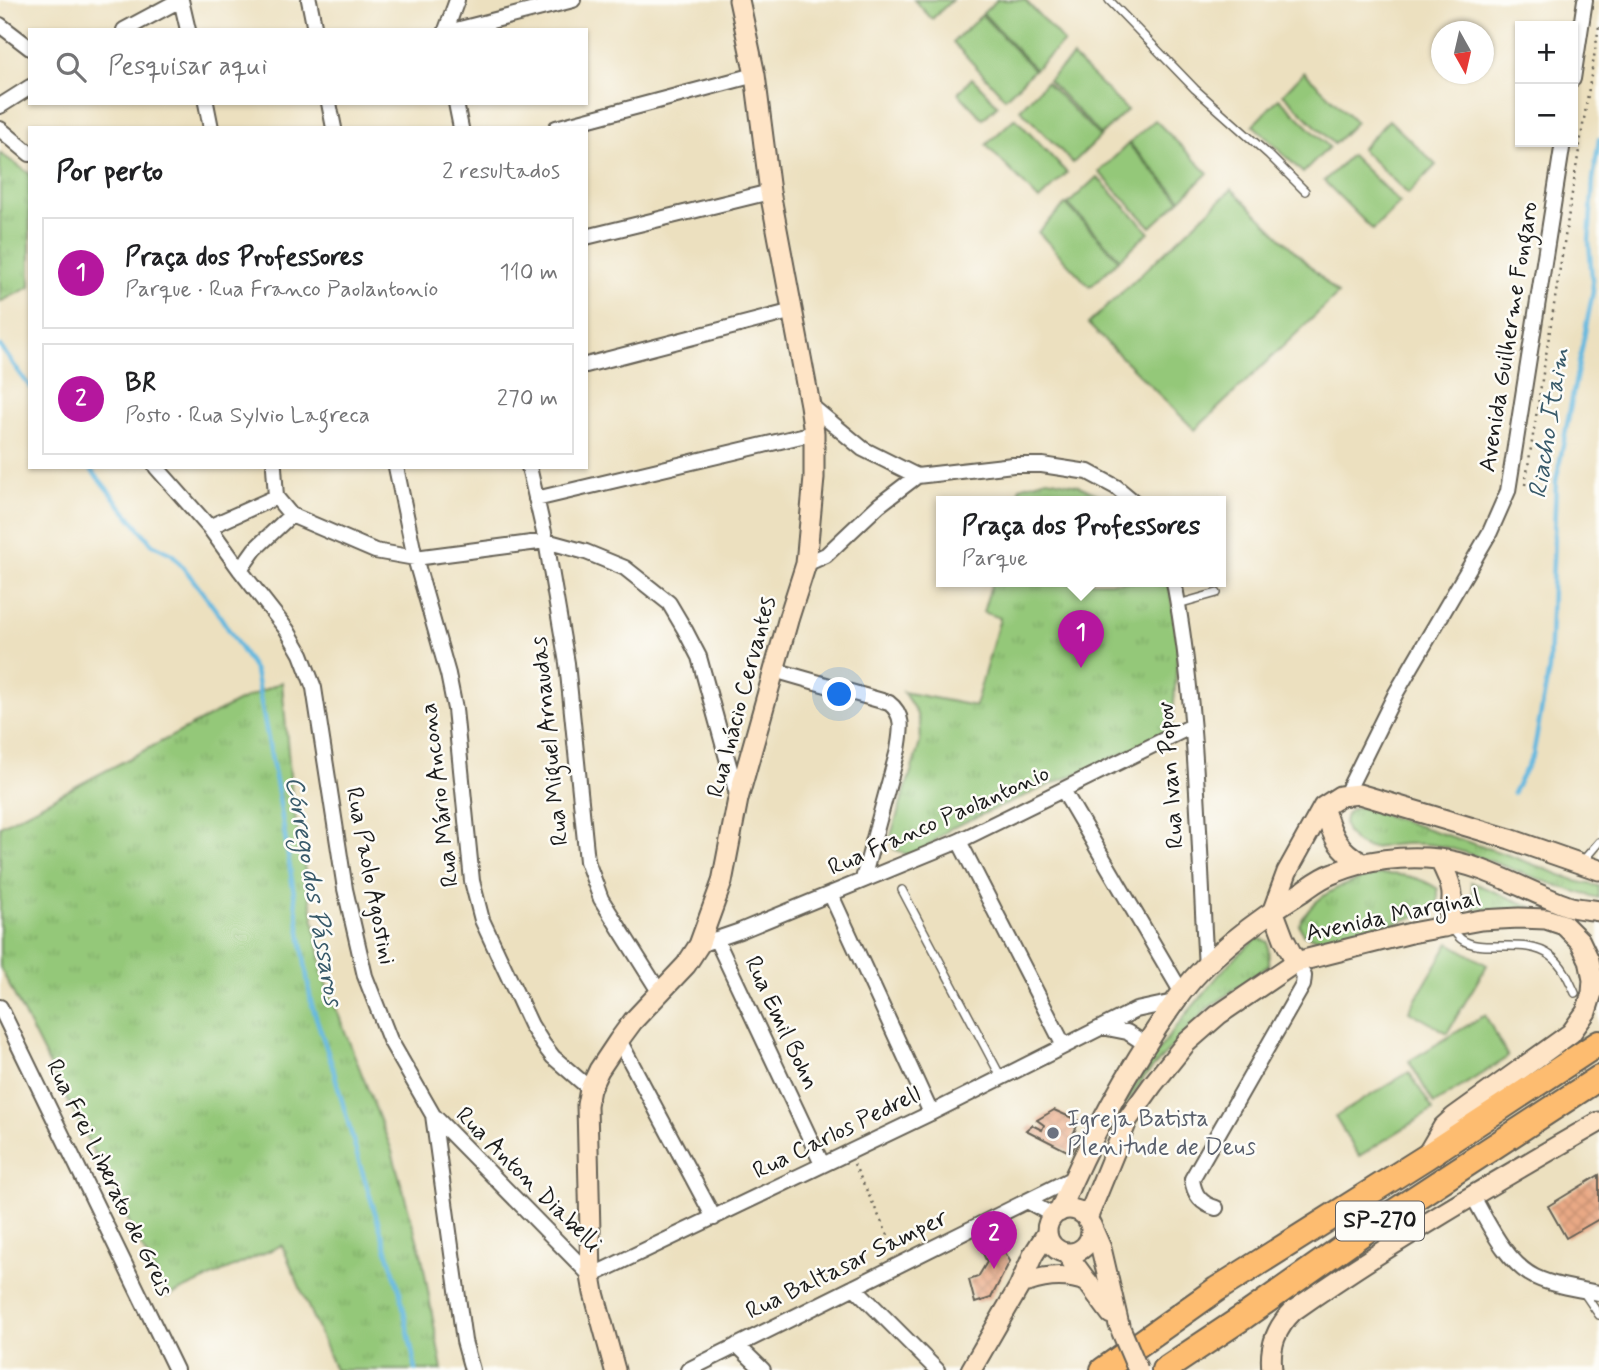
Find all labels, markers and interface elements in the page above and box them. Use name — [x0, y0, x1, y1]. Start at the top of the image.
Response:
north arrow — [1431, 21, 1494, 84]
map controls — [1515, 21, 1578, 147]
button: + — [1515, 21, 1578, 84]
search box — [28, 28, 588, 105]
icon: search — [52, 48, 90, 86]
text: Pesquisar aqui — [108, 50, 267, 84]
button: − — [1515, 84, 1578, 147]
text: Por perto — [56, 152, 163, 191]
text: 2 resultados — [442, 157, 560, 187]
street label: Avenida Guilherme Fongaro — [1472, 199, 1549, 475]
text: Praça dos Professores — [125, 241, 364, 275]
text: 1 — [76, 258, 86, 288]
text: 110 m — [499, 258, 558, 288]
text: Parque · Rua Franco Paolantonio — [125, 275, 438, 305]
water label: Riacho Itaim — [1521, 345, 1579, 501]
text: BR — [125, 367, 156, 401]
text: 2 — [75, 384, 87, 414]
text: 270 m — [497, 384, 558, 414]
text: Posto · Rua Sylvio Lagreca — [125, 401, 370, 431]
popup — [936, 496, 1226, 587]
text: Praça dos Professores — [962, 510, 1200, 544]
text: Parque — [962, 544, 1028, 574]
street label: Rua Inácio Cervantes — [700, 593, 784, 801]
pin: 1 — [1058, 610, 1104, 668]
street label: Rua Miguel Arnaudas — [524, 634, 579, 847]
your location — [822, 677, 856, 711]
street label: Rua Ivan Popov — [1150, 700, 1192, 850]
street label: Rua Mário Ancona — [413, 701, 467, 889]
street label: Rua Franco Paolantonio — [823, 758, 1055, 884]
water label: Córrego dos Pássaros — [274, 774, 350, 1011]
street label: Rua Paolo Agostini — [338, 785, 402, 967]
street label: Avenida Marginal — [1303, 882, 1484, 952]
street label: Rua Emil Bohn — [736, 951, 826, 1095]
street label: Rua Frei Liberato de Greis — [38, 1054, 180, 1302]
street label: Rua Carlos Pedrell — [748, 1079, 926, 1187]
street label: Rua Anton Diabelli — [448, 1100, 608, 1260]
place label: Igreja Batista Plenitude de Deus — [1067, 1104, 1256, 1163]
marker: Igreja Batista Plenitude de Deus — [1045, 1125, 1061, 1141]
street label: Rua Baltasar Samper — [741, 1202, 954, 1327]
road number: SP-270 — [1336, 1202, 1424, 1240]
pin: 2 — [971, 1211, 1017, 1269]

